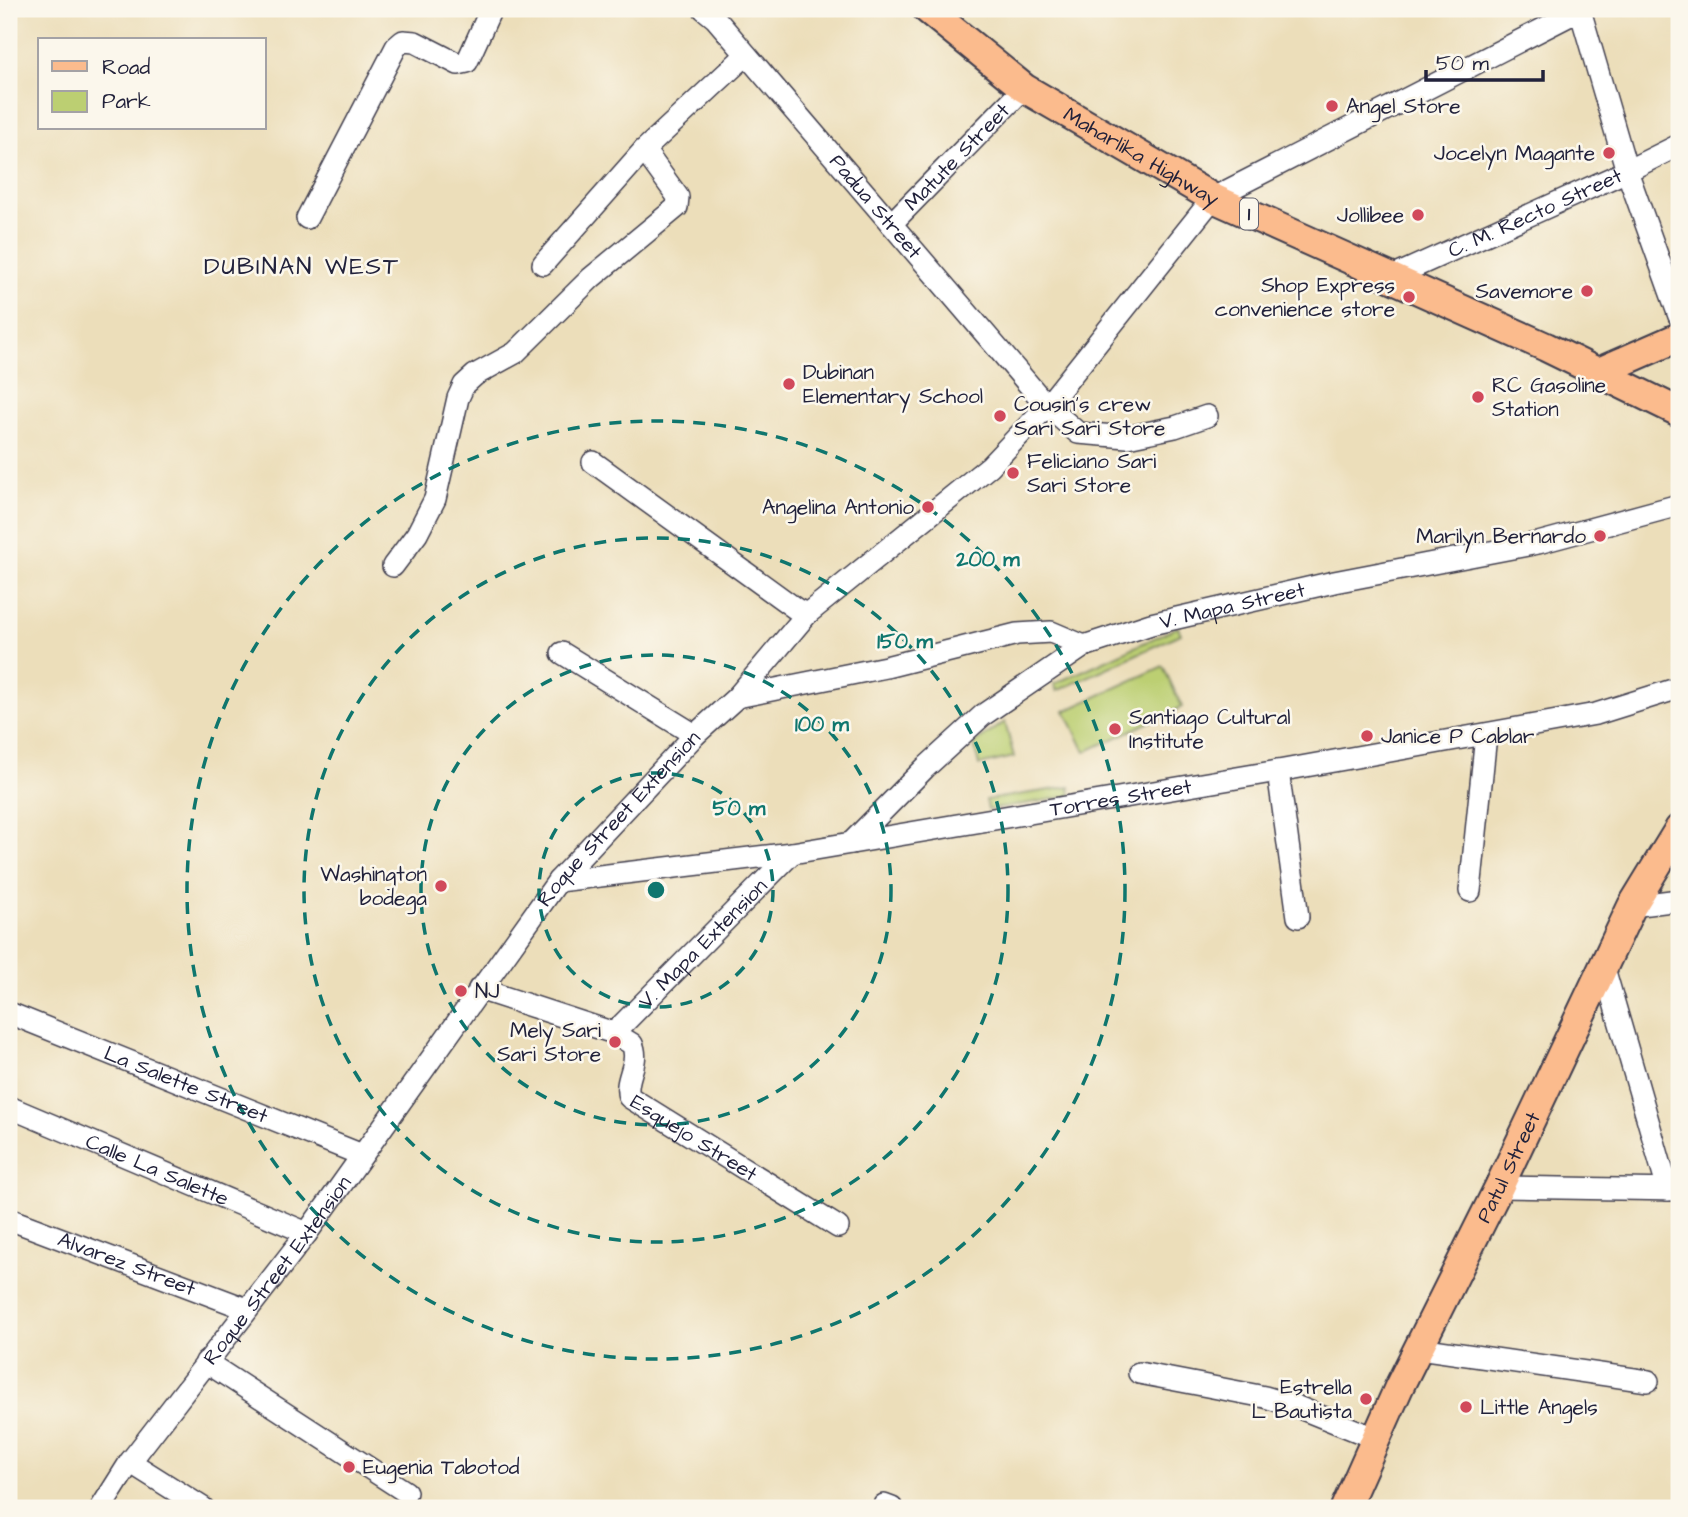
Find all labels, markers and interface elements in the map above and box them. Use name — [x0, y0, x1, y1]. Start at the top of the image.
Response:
legend — [38, 38, 266, 130]
scale bar — [1426, 38, 1543, 82]
text: 50 m — [1436, 49, 1490, 78]
text: Road — [102, 53, 150, 82]
text: Park — [102, 87, 151, 116]
place label: Angel Store — [1346, 92, 1461, 123]
street label: Matute Street — [897, 96, 1017, 217]
marker: Angel Store — [1324, 98, 1340, 114]
street label: Maharlika Highway — [1058, 100, 1225, 215]
place label: Jocelyn Magante — [1434, 139, 1595, 170]
marker: Jocelyn Magante — [1601, 145, 1617, 161]
street label: Padua Street — [823, 148, 930, 265]
street label: C. M. Recto Street — [1443, 160, 1627, 265]
road number: 1 — [1240, 198, 1258, 230]
place label: Jollibee — [1337, 201, 1404, 230]
marker: Jollibee — [1410, 207, 1426, 223]
district label: DUBINAN WEST — [204, 250, 400, 284]
place label: Shop Express convenience store — [1215, 271, 1395, 324]
place label: Savemore — [1475, 277, 1573, 306]
marker: Savemore — [1579, 283, 1595, 299]
marker: Shop Express convenience store — [1401, 289, 1417, 305]
place label: Dubinan Elementary School — [803, 358, 983, 413]
place label: RC Gasoline Station — [1492, 371, 1606, 424]
marker: Dubinan Elementary School — [781, 376, 797, 392]
marker: RC Gasoline Station — [1470, 389, 1486, 405]
place label: Cousin's crew Sari Sari Store — [1014, 390, 1165, 443]
marker: Cousin's crew Sari Sari Store — [992, 408, 1008, 424]
place label: Feliciano Sari Sari Store — [1027, 447, 1156, 500]
marker: Feliciano Sari Sari Store — [1005, 465, 1021, 481]
place label: Angelina Antonio — [762, 493, 914, 524]
marker: Angelina Antonio — [920, 499, 936, 515]
place label: Marilyn Bernardo — [1416, 522, 1586, 553]
marker: Marilyn Bernardo — [1592, 528, 1608, 544]
text: 200 m — [955, 545, 1020, 574]
street label: V. Mapa Street — [1157, 575, 1308, 636]
text: 150 m — [877, 627, 933, 656]
place label: Santiago Cultural Institute — [1129, 703, 1291, 756]
text: 100 m — [795, 710, 850, 739]
marker: Santiago Cultural Institute — [1107, 721, 1123, 737]
place label: Janice P Cablar — [1381, 722, 1535, 751]
street label: Roque Street Extension — [530, 724, 707, 912]
marker: Janice P Cablar — [1359, 728, 1375, 744]
street label: Torres Street — [1048, 771, 1194, 824]
text: 50 m — [713, 794, 766, 823]
place label: Washington bodega — [320, 860, 427, 915]
street label: V. Mapa Extension — [632, 872, 773, 1015]
marker: Washington bodega — [433, 878, 449, 894]
centre of rings — [644, 878, 668, 902]
place label: NJ — [475, 977, 499, 1006]
marker: NJ — [453, 983, 469, 999]
place label: Mely Sari Sari Store — [497, 1016, 601, 1069]
marker: Mely Sari Sari Store — [607, 1034, 623, 1050]
street label: La Salette Street — [100, 1038, 273, 1130]
street label: Esquejo Street — [625, 1087, 764, 1188]
street label: Patul Street — [1469, 1106, 1547, 1228]
street label: Calle La Salette — [81, 1127, 233, 1213]
street label: Roque Street Extension — [196, 1170, 358, 1371]
street label: Alvarez Street — [54, 1224, 200, 1303]
place label: Estrella L Bautista — [1251, 1373, 1352, 1426]
marker: Estrella L Bautista — [1358, 1391, 1374, 1407]
place label: Little Angels — [1480, 1393, 1598, 1424]
marker: Little Angels — [1458, 1399, 1474, 1415]
place label: Eugenia Tabotod — [363, 1453, 520, 1484]
marker: Eugenia Tabotod — [341, 1459, 357, 1475]

